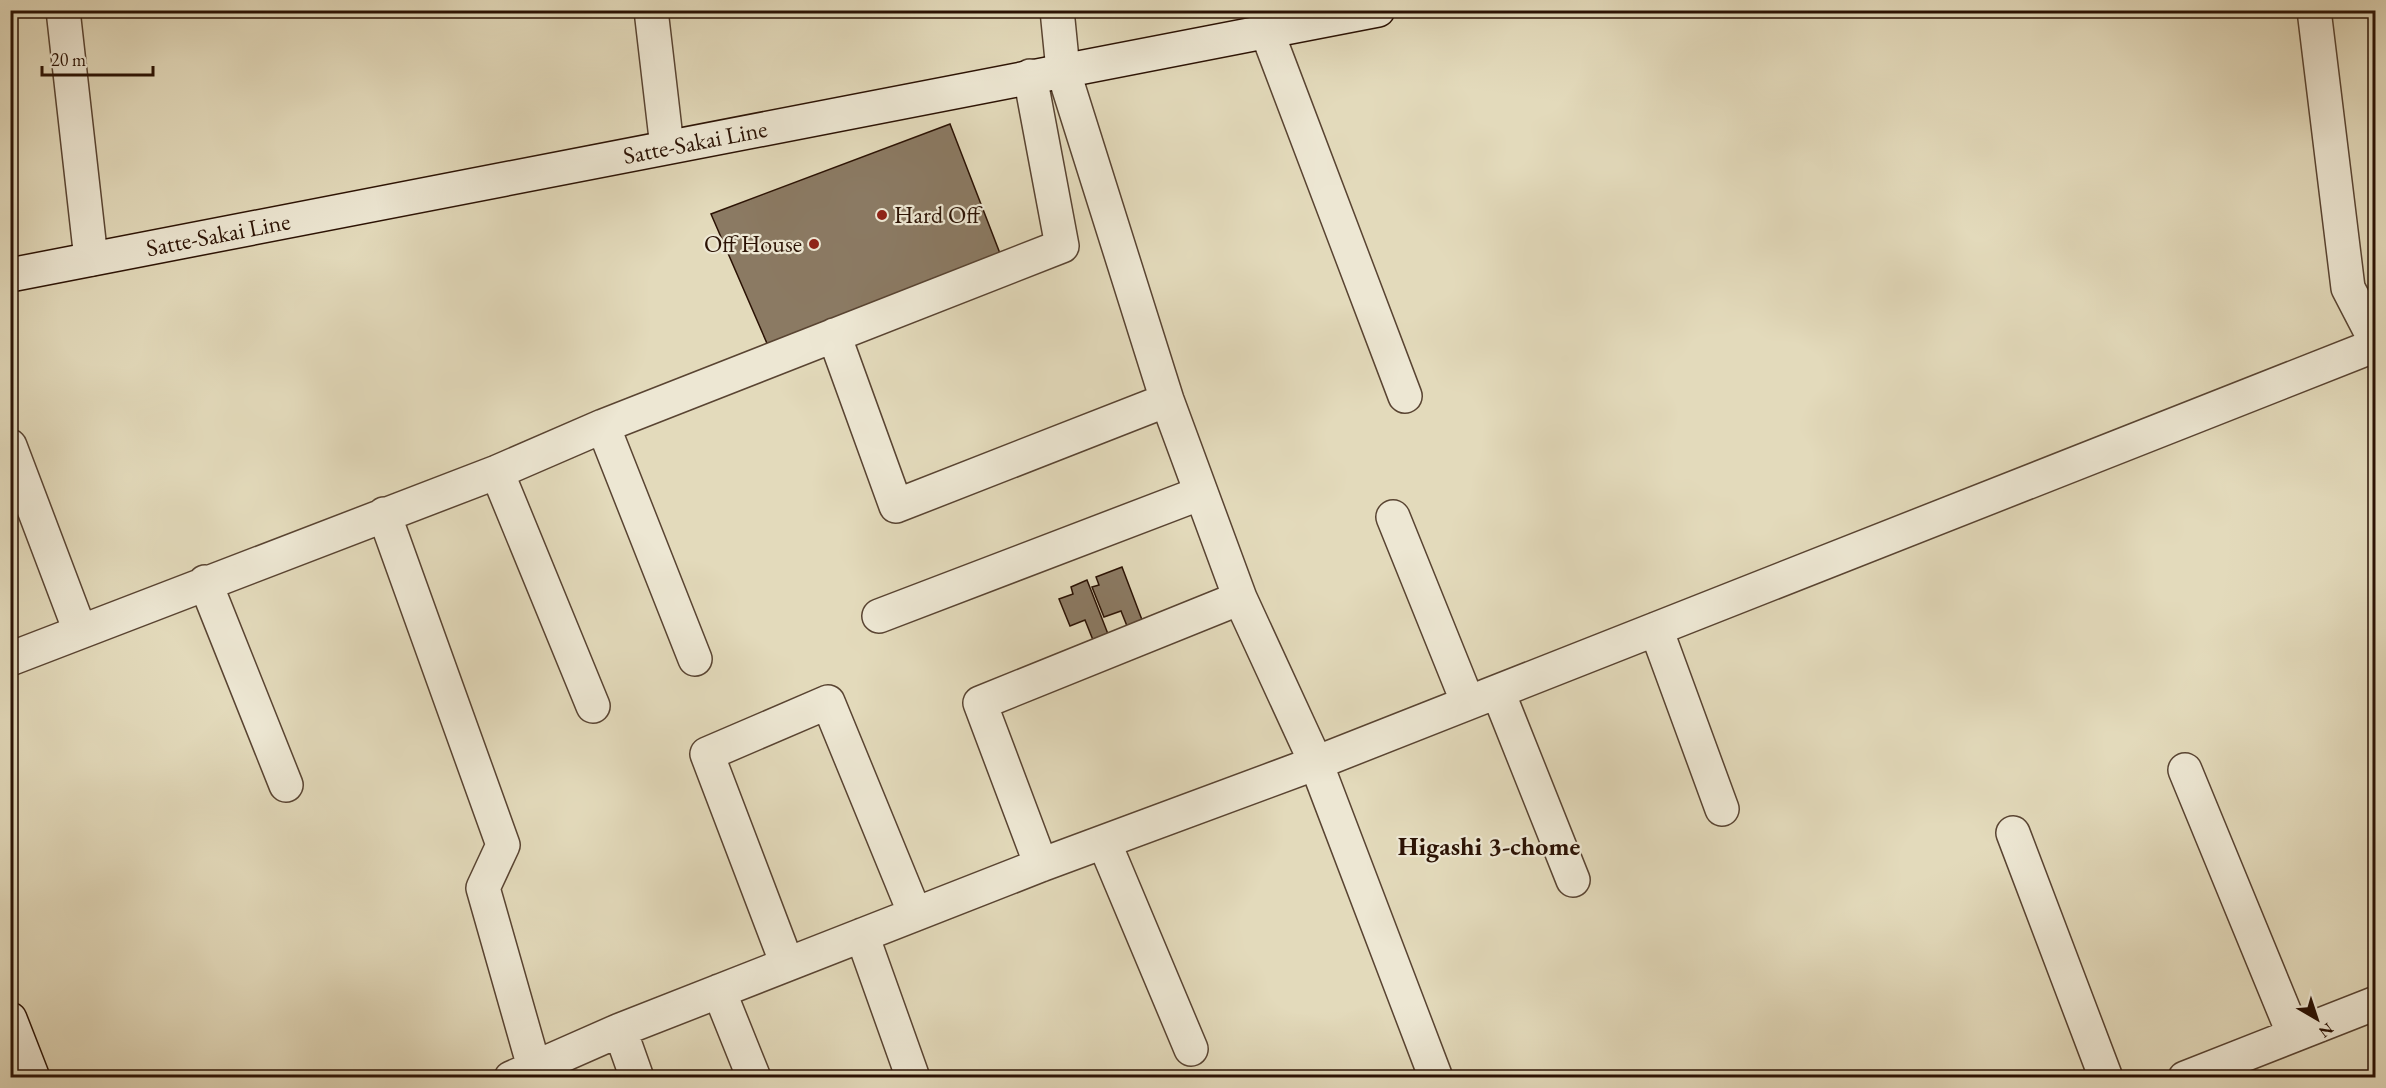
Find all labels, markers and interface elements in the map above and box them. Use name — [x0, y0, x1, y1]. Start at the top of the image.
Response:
scale bar — [42, 39, 153, 77]
text: 20 m — [51, 48, 86, 71]
street label: Satte-Sakai Line — [621, 113, 770, 171]
place label: Hard Off — [894, 199, 983, 230]
street label: Satte-Sakai Line — [143, 205, 293, 263]
marker: Hard Off — [875, 208, 889, 222]
place label: Off House — [704, 228, 802, 259]
marker: Off House — [807, 237, 821, 251]
district label: Higashi 3-chome — [1398, 829, 1580, 863]
north arrow — [2287, 989, 2347, 1049]
text: N — [2314, 1018, 2338, 1043]

